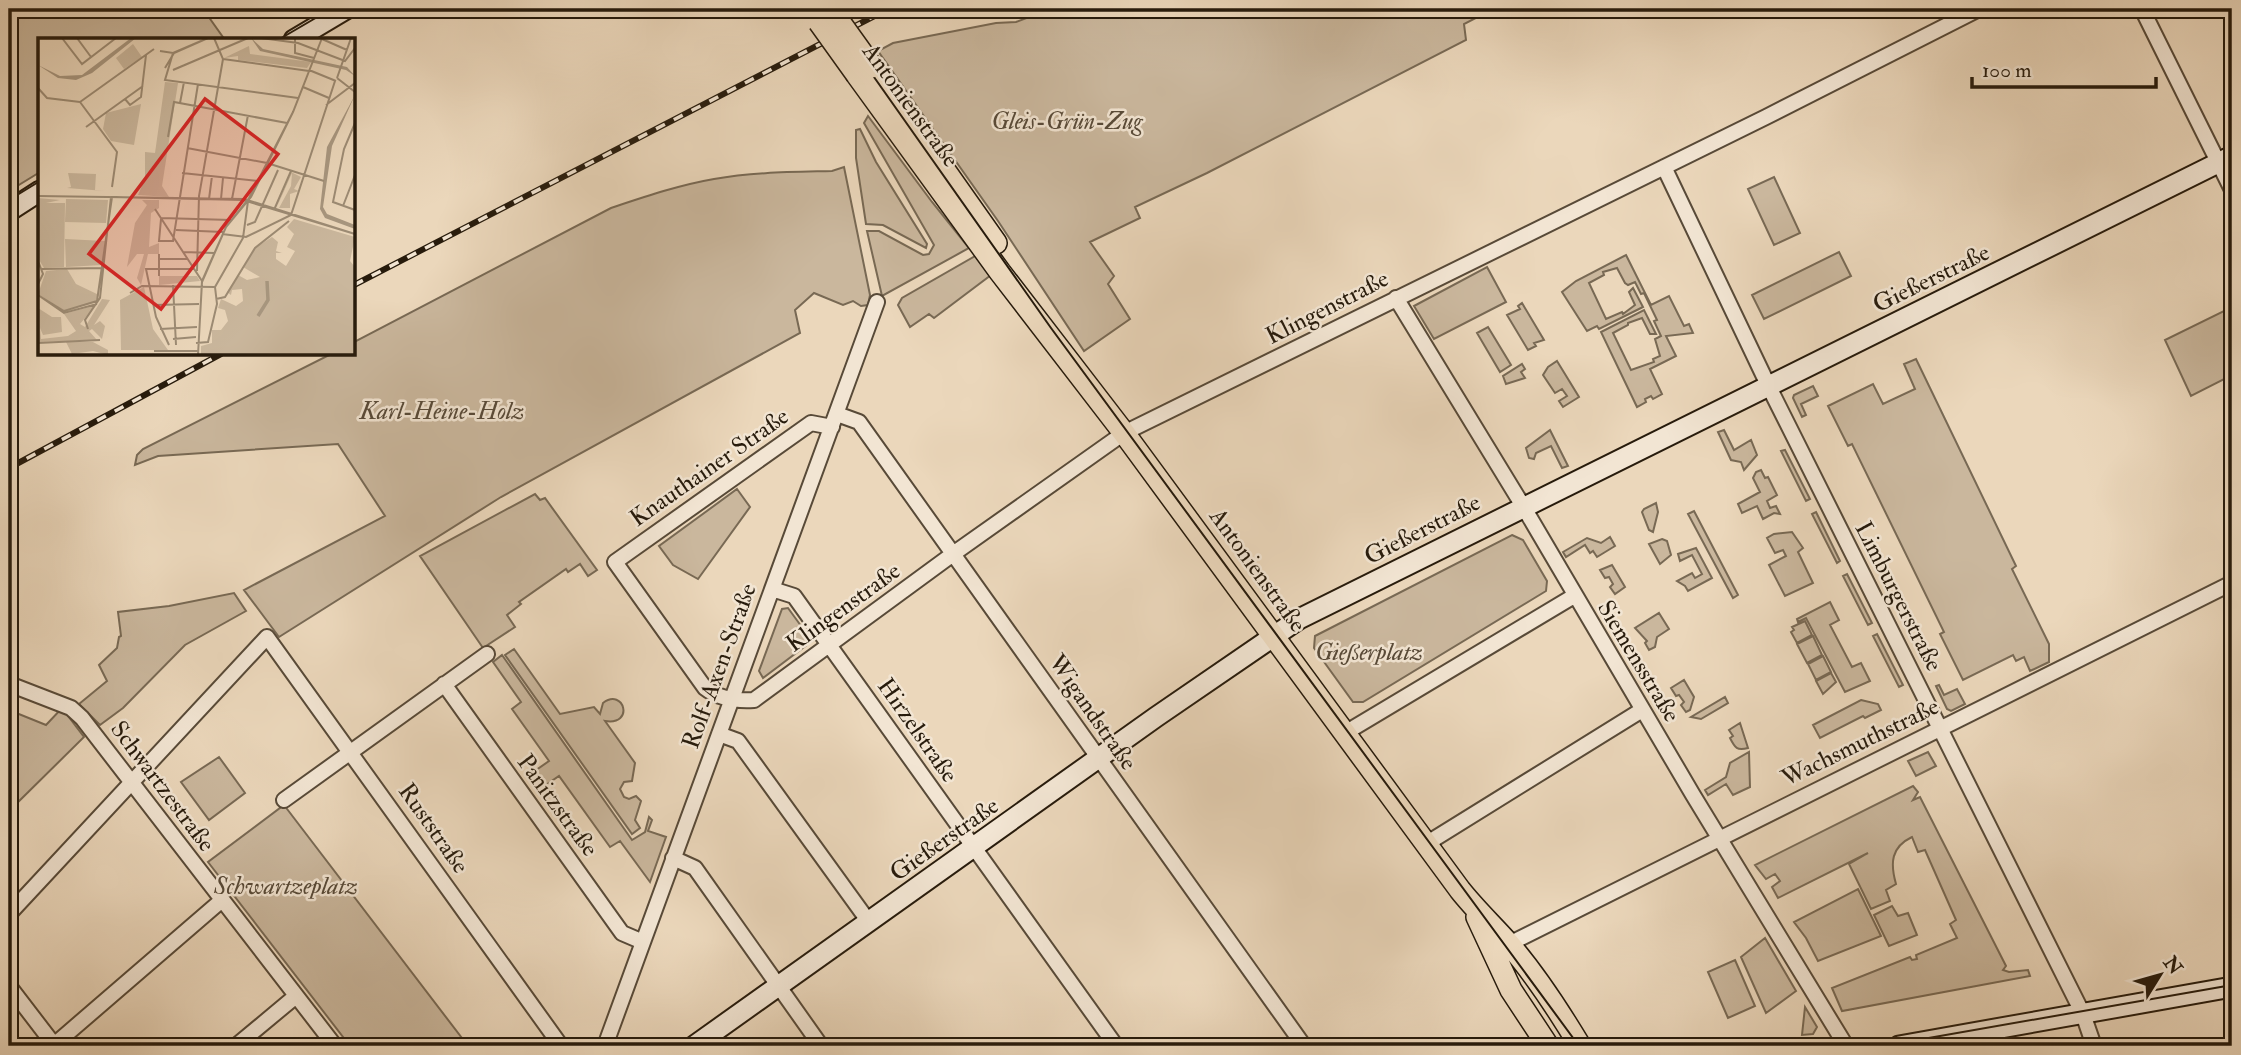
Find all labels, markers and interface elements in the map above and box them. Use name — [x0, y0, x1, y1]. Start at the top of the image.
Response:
street label: Antonienstraße — [855, 36, 966, 173]
inset map — [38, 38, 355, 355]
scale bar — [1972, 46, 2155, 90]
text: 100 m — [1982, 57, 2032, 84]
park label: Gleis-Grün-Zug — [992, 106, 1144, 137]
street label: Gießerstraße — [1868, 237, 1995, 320]
street label: Klingenstraße — [1261, 263, 1394, 352]
park label: Karl-Heine-Holz — [359, 396, 524, 427]
street label: Knauthainer Straße — [624, 401, 795, 534]
street label: Gießerstraße — [1359, 487, 1485, 572]
street label: Antonienstraße — [1202, 501, 1313, 638]
street label: Limburgerstraße — [1848, 516, 1950, 676]
street label: Klingenstraße — [780, 556, 906, 659]
street label: Rolf-Axen-Straße — [675, 579, 764, 753]
street label: Siemensstraße — [1590, 595, 1687, 728]
park label: Gießerplatz — [1315, 637, 1423, 668]
street label: Wigandstraße — [1041, 648, 1144, 776]
street label: Hirzelstraße — [870, 672, 965, 789]
street label: Wachsmuthstraße — [1775, 691, 1944, 794]
street label: Schwartzestraße — [103, 715, 222, 858]
street label: Panitzstraße — [510, 748, 605, 863]
street label: Ruststraße — [391, 777, 476, 879]
street label: Gießerstraße — [884, 791, 1005, 888]
park label: Schwartzeplatz — [213, 871, 358, 902]
north arrow — [2126, 940, 2196, 1010]
text: N — [2157, 951, 2188, 980]

